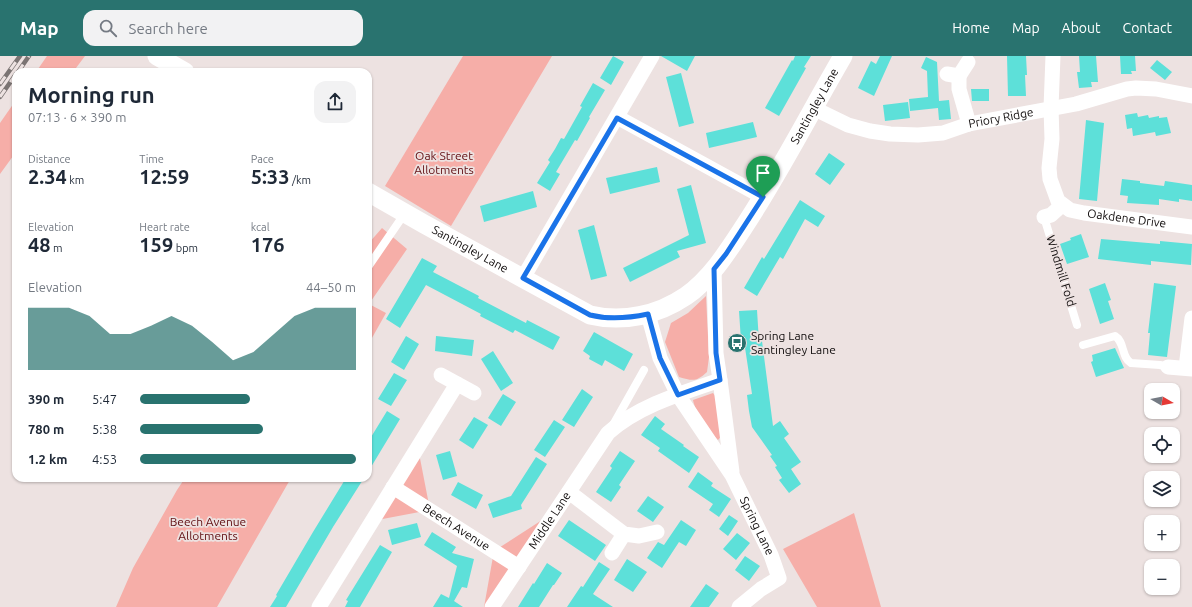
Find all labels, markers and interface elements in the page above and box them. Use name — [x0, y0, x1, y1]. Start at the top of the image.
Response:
search box — [83, 10, 363, 46]
text: Map — [20, 17, 59, 39]
icon: search — [97, 17, 119, 39]
text: Search here — [129, 20, 208, 37]
text: Home — [952, 20, 990, 36]
text: Map — [1012, 20, 1040, 36]
text: About — [1062, 20, 1101, 36]
text: Contact — [1123, 20, 1172, 36]
street label: Santingley Lane — [788, 66, 841, 146]
button: share — [314, 81, 356, 123]
text: Morning run — [28, 82, 155, 107]
street label: Priory Ridge — [967, 105, 1034, 130]
text: 07:13 · 6 × 390 m — [28, 110, 127, 124]
park label: Oak Street Allotments — [414, 149, 474, 176]
text: Distance — [28, 153, 71, 165]
text: Time — [139, 153, 164, 165]
text: Pace — [251, 153, 274, 165]
pin — [746, 156, 780, 197]
icon: arrive — [752, 162, 774, 184]
text: 2.34 — [28, 165, 67, 188]
text: 12:59 — [139, 165, 189, 188]
text: 5:33 — [251, 165, 289, 188]
text: km — [67, 174, 84, 186]
text: /km — [289, 174, 311, 186]
street label: Oakdene Drive — [1086, 206, 1167, 230]
text: Elevation — [28, 221, 74, 233]
text: Heart rate — [139, 221, 190, 233]
text: kcal — [251, 221, 270, 233]
street label: Santingley Lane — [430, 223, 511, 275]
text: 48 — [28, 233, 51, 256]
text: 159 — [139, 233, 173, 256]
text: 176 — [251, 233, 285, 256]
street label: Windmill Fold — [1044, 234, 1079, 308]
text: m — [51, 242, 63, 254]
text: bpm — [173, 242, 198, 254]
text: Elevation — [28, 280, 82, 294]
text: 44–50 m — [306, 280, 356, 294]
place label: Spring Lane Santingley Lane — [751, 329, 836, 356]
bus stop icon: Spring Lane Santingley Lane — [726, 332, 748, 354]
north arrow — [1144, 383, 1180, 419]
map controls — [1144, 383, 1180, 595]
text: 390 m — [28, 392, 64, 406]
text: 5:47 — [92, 392, 117, 406]
text: 780 m — [28, 422, 64, 436]
text: 5:38 — [92, 422, 117, 436]
button: locate — [1144, 427, 1180, 463]
text: 1.2 km — [28, 452, 67, 466]
text: 4:53 — [92, 452, 117, 466]
button: layers — [1144, 471, 1180, 507]
street label: Middle Lane — [526, 489, 573, 551]
street label: Spring Lane — [738, 495, 777, 557]
street label: Beech Avenue — [421, 501, 492, 553]
park label: Beech Avenue Allotments — [170, 515, 246, 542]
button: + — [1144, 515, 1180, 551]
button: − — [1144, 559, 1180, 595]

